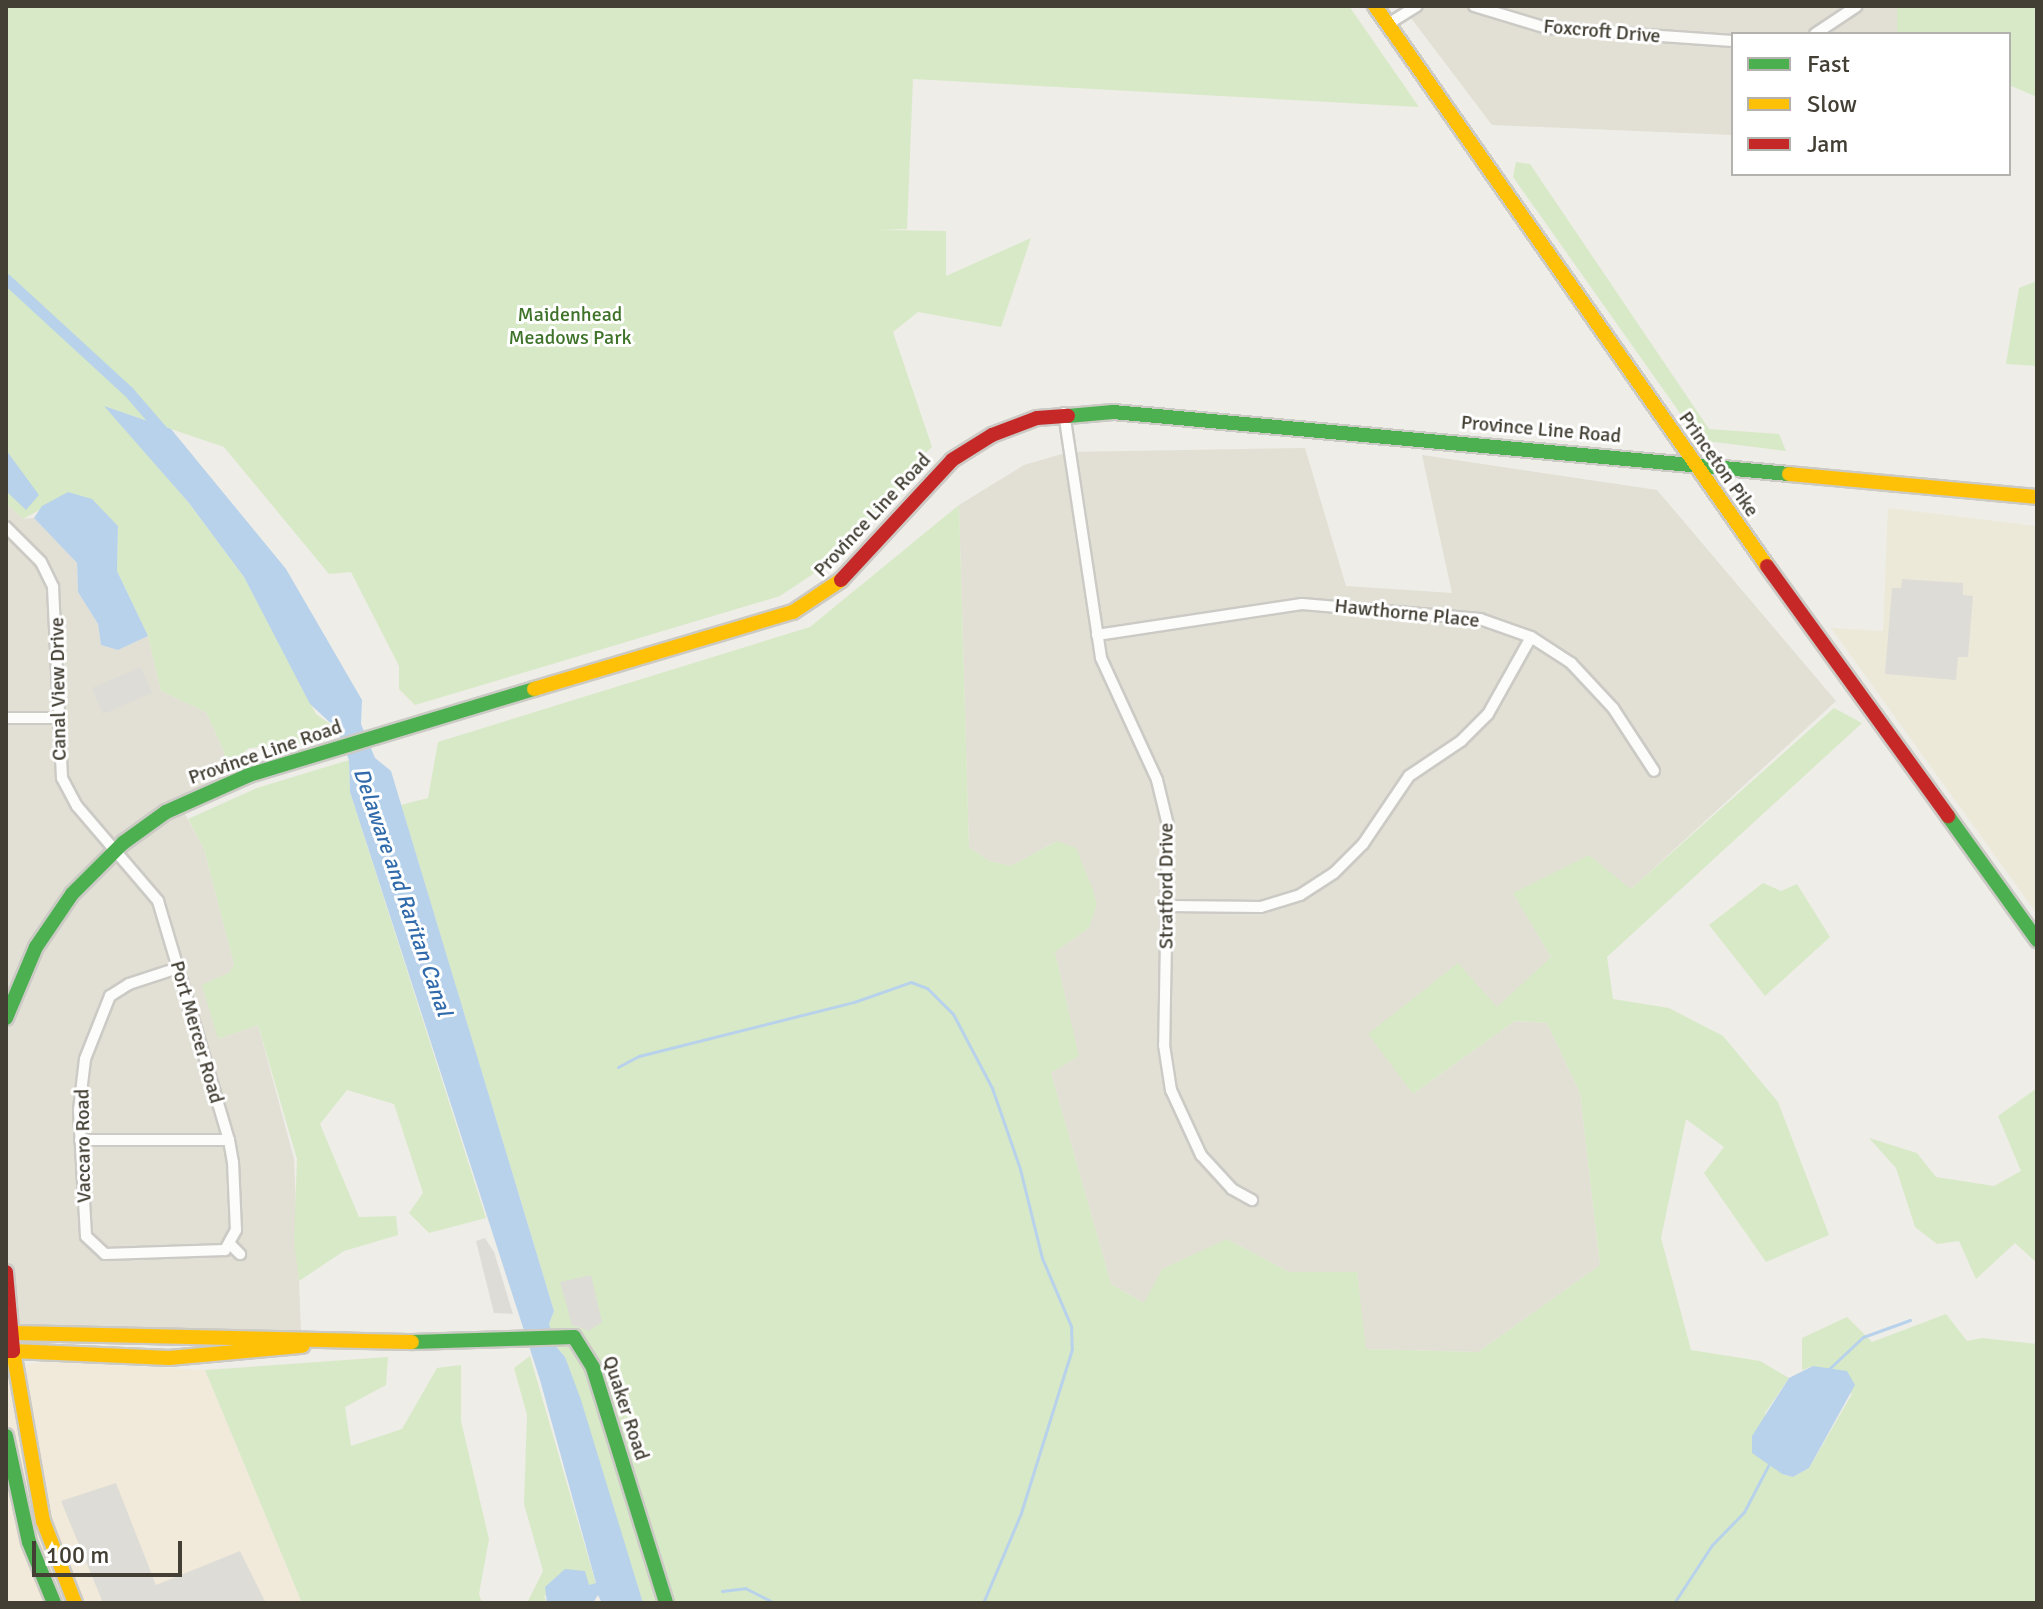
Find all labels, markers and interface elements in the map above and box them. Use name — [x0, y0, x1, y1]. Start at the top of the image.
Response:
street label: Foxcroft Drive — [1542, 14, 1662, 48]
legend — [1731, 32, 2011, 176]
text: Fast — [1807, 49, 1850, 79]
text: Slow — [1807, 89, 1857, 119]
text: Jam — [1807, 129, 1848, 159]
park label: Maidenhead Meadows Park — [508, 303, 632, 350]
street label: Princeton Pike — [1674, 407, 1764, 521]
street label: Province Line Road — [1460, 410, 1622, 448]
street label: Province Line Road — [808, 448, 936, 582]
street label: Hawthorne Place — [1333, 593, 1481, 633]
street label: Canal View Drive — [45, 617, 71, 761]
street label: Province Line Road — [185, 714, 345, 790]
water label: Delaware and Raritan Canal — [348, 764, 458, 1020]
street label: Stratford Drive — [1154, 823, 1178, 949]
street label: Port Mercer Road — [165, 958, 229, 1106]
street label: Vaccaro Road — [70, 1089, 96, 1203]
street label: Quaker Road — [598, 1353, 654, 1463]
scale bar — [36, 1525, 186, 1575]
text: 100 m — [46, 1540, 109, 1570]

